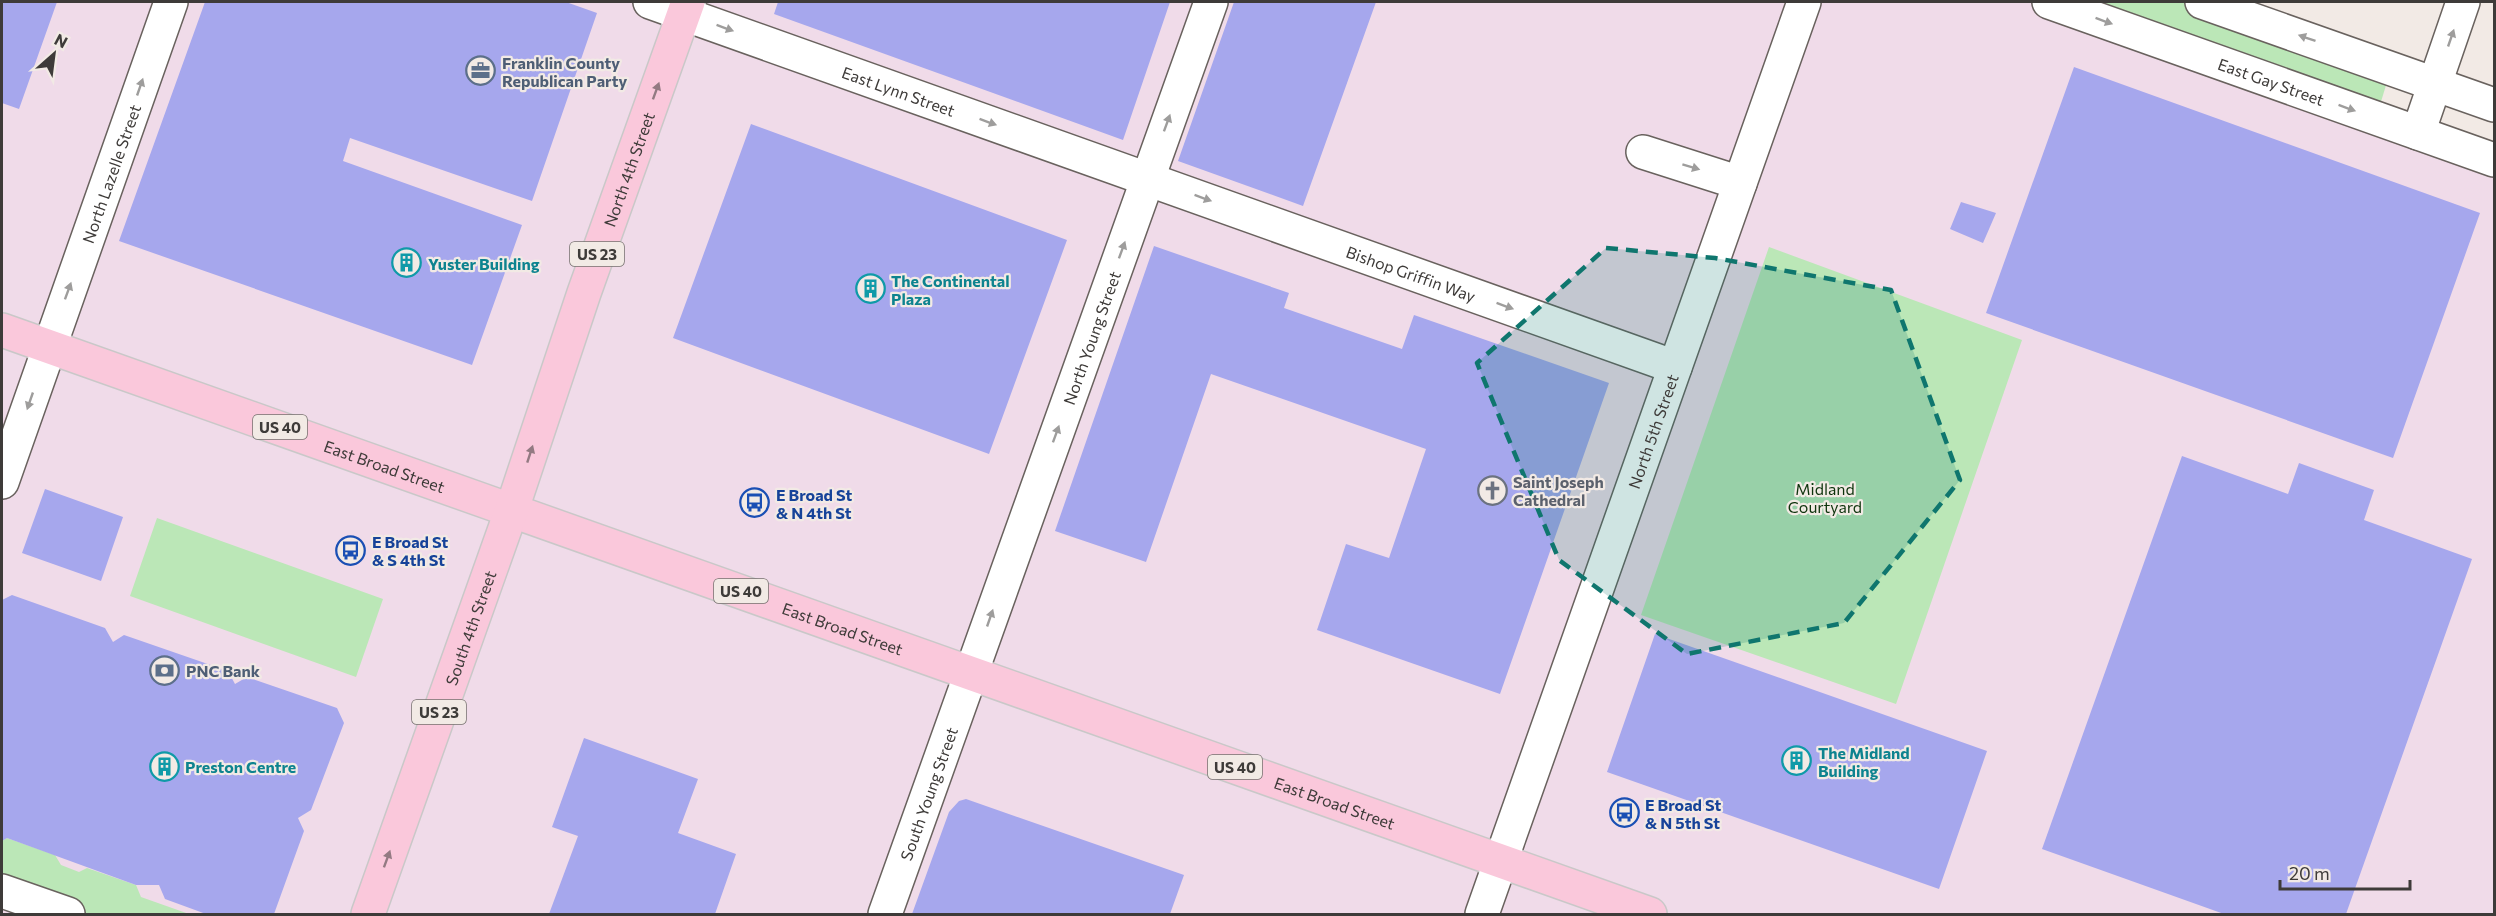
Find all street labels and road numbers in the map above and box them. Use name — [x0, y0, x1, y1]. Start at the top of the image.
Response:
street label: East Gay Street — [2216, 53, 2327, 109]
street label: East Lynn Street — [840, 62, 958, 120]
street label: North Lazelle Street — [77, 101, 144, 245]
street label: North 4th Street — [599, 109, 658, 229]
street label: Bishop Griffin Way — [1344, 241, 1478, 305]
road number: US 23 — [570, 242, 624, 266]
street label: North Young Street — [1058, 268, 1124, 407]
street label: North 5th Street — [1624, 371, 1682, 491]
road number: US 40 — [253, 415, 307, 439]
street label: East Broad Street — [322, 435, 448, 496]
street label: South 4th Street — [441, 567, 499, 687]
road number: US 40 — [714, 579, 768, 603]
street label: East Broad Street — [780, 598, 906, 658]
road number: US 23 — [412, 700, 466, 724]
street label: South Young Street — [896, 724, 961, 863]
road number: US 40 — [1208, 755, 1262, 779]
street label: East Broad Street — [1272, 772, 1398, 833]

